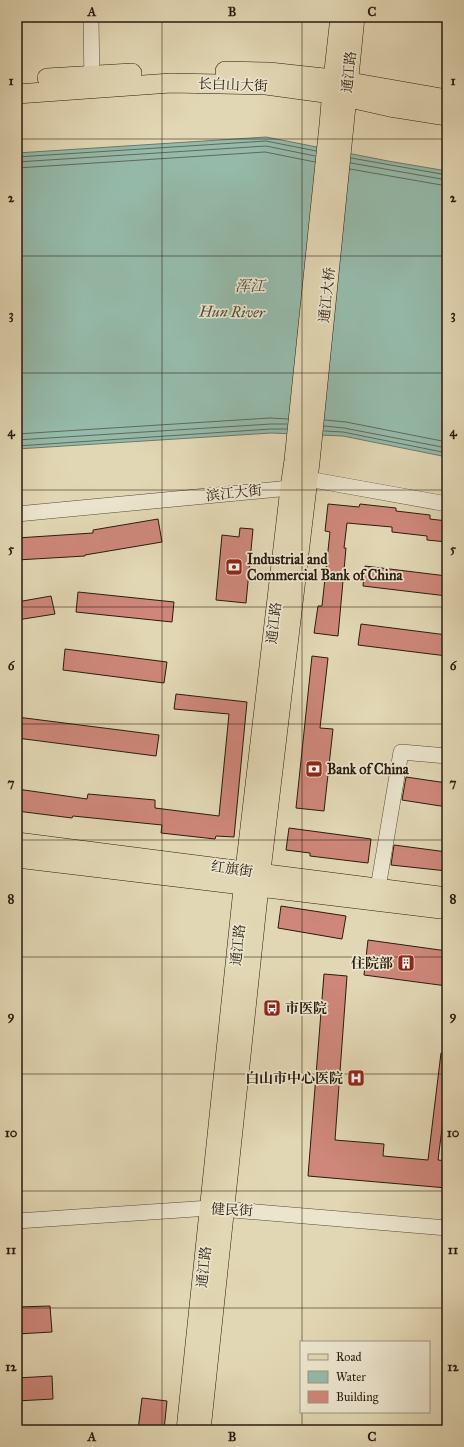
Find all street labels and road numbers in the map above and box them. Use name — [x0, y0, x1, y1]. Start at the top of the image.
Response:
street label: 通江路 — [338, 50, 360, 94]
street label: 长白山大街 — [198, 75, 268, 95]
street label: 通江大桥 — [316, 266, 338, 324]
street label: 滨江大街 — [205, 482, 263, 504]
street label: 通江路 — [263, 601, 285, 645]
street label: 红旗街 — [210, 858, 254, 880]
street label: 通江路 — [227, 923, 249, 967]
street label: 健民街 — [211, 1200, 253, 1220]
street label: 通江路 — [193, 1245, 215, 1289]

